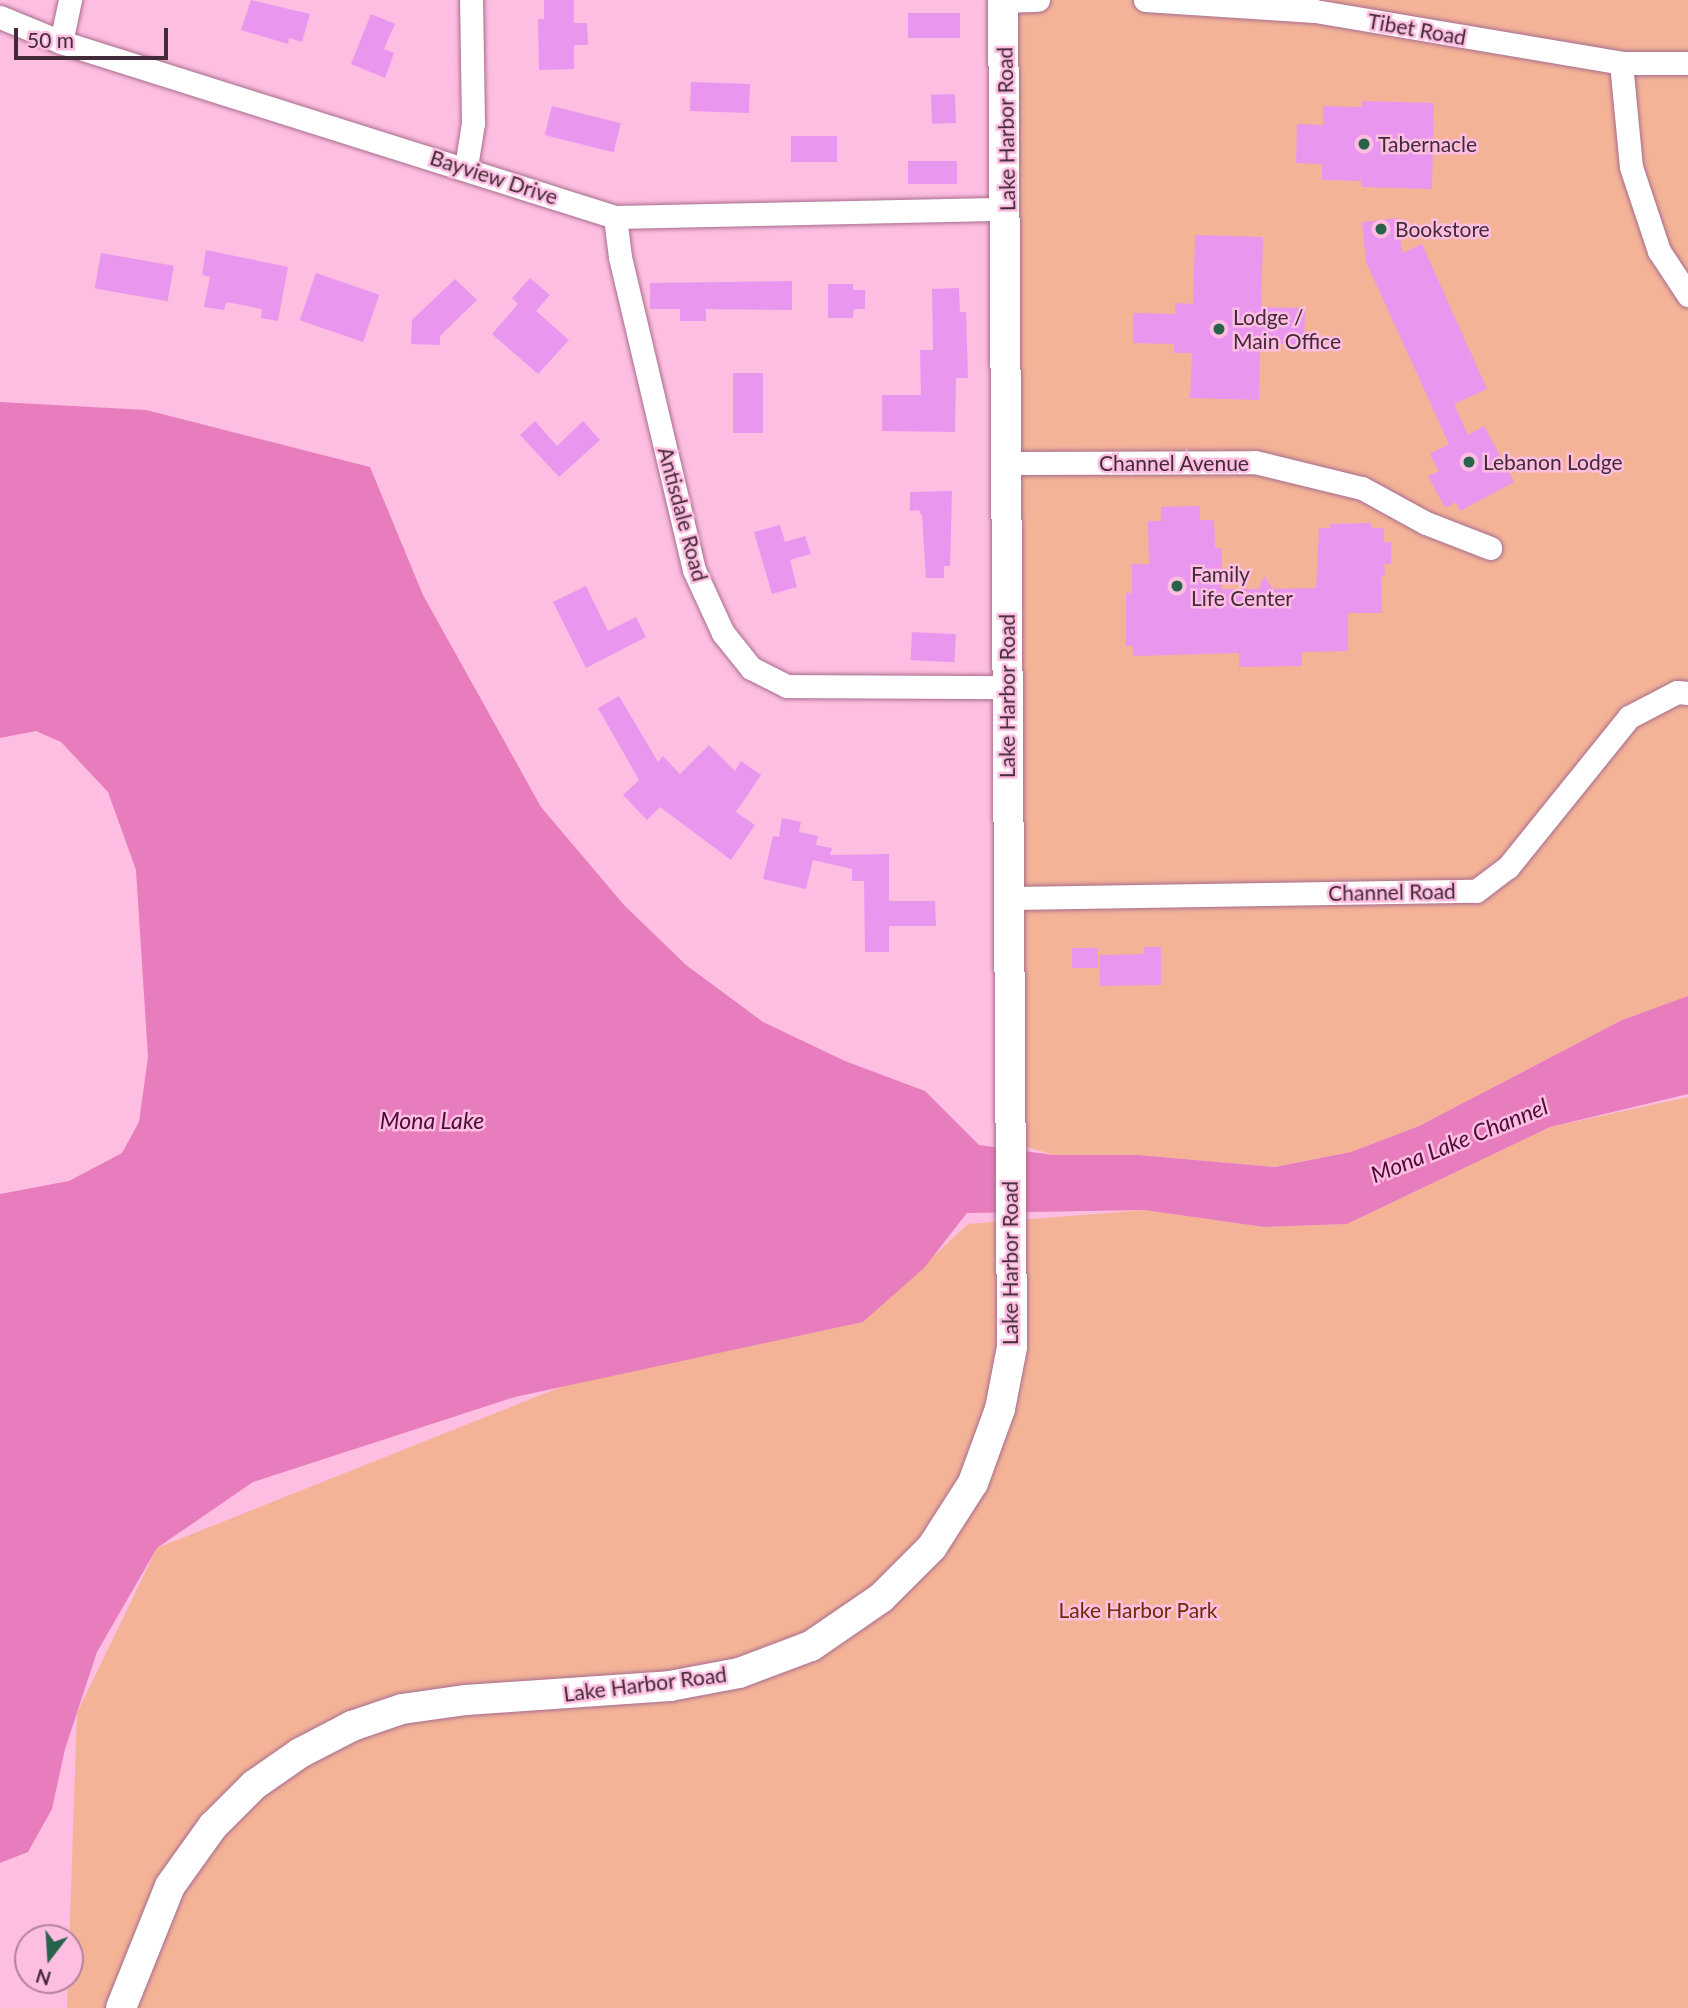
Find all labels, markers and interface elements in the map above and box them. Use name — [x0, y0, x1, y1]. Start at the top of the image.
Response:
street label: Tibet Road — [1366, 8, 1468, 50]
scale bar — [18, 14, 172, 58]
text: 50 m — [27, 27, 74, 52]
street label: Lake Harbor Road — [992, 46, 1020, 212]
place label: Tabernacle — [1378, 131, 1477, 157]
marker: Tabernacle — [1356, 136, 1372, 152]
street label: Bayview Drive — [427, 144, 561, 210]
place label: Bookstore — [1395, 216, 1490, 242]
marker: Bookstore — [1373, 221, 1389, 237]
place label: Lodge / Main Office — [1233, 304, 1341, 354]
marker: Lodge / Main Office — [1211, 321, 1227, 337]
street label: Antisdale Road — [653, 444, 713, 584]
place label: Lebanon Lodge — [1483, 449, 1623, 475]
street label: Channel Avenue — [1099, 450, 1249, 476]
marker: Lebanon Lodge — [1461, 454, 1477, 470]
place label: Family Life Center — [1191, 561, 1293, 611]
marker: Family Life Center — [1169, 578, 1185, 594]
street label: Lake Harbor Road — [994, 614, 1020, 778]
street label: Channel Road — [1328, 878, 1456, 906]
water label: Mona Lake Channel — [1366, 1092, 1552, 1188]
water label: Mona Lake — [380, 1106, 484, 1134]
street label: Lake Harbor Road — [997, 1181, 1023, 1345]
park label: Lake Harbor Park — [1058, 1597, 1218, 1623]
street label: Lake Harbor Road — [562, 1661, 728, 1707]
north arrow — [14, 1924, 84, 1994]
text: N — [33, 1965, 54, 1991]

